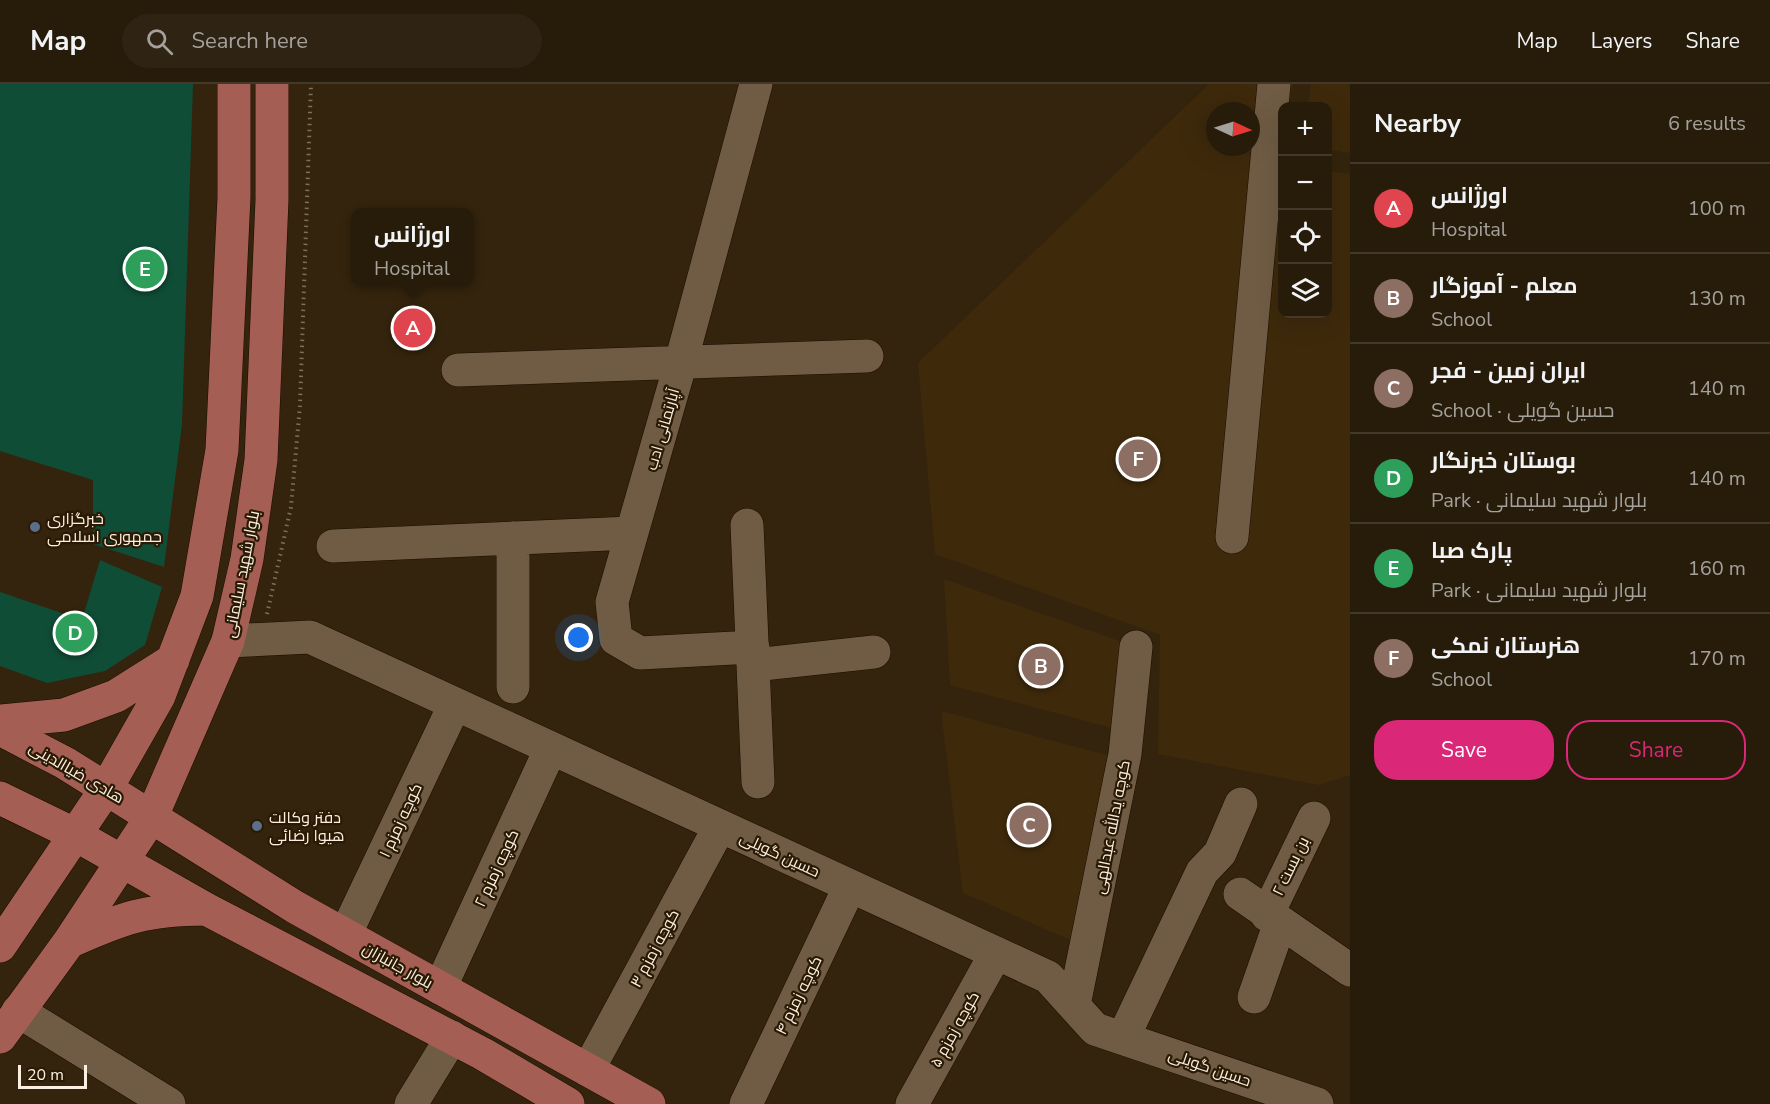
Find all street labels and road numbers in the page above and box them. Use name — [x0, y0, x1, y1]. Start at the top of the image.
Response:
street label: آپارتمانی ادب — [641, 385, 685, 473]
street label: بلوار شهید سلیمانی — [219, 509, 265, 640]
street label: هادی ضیاالدینی — [25, 737, 128, 809]
street label: کوچه یدالله عبدالهی — [1088, 758, 1136, 896]
street label: کوچه زمزم ۱ — [374, 780, 428, 861]
street label: کوچه زمزم ۲ — [469, 826, 524, 911]
street label: حسین گویلی — [736, 827, 823, 883]
street label: بن بست ۲ — [1267, 833, 1315, 900]
street label: کوچه زمزم ۳ — [625, 905, 685, 991]
street label: بلوار جانبازان — [358, 937, 437, 994]
street label: کوچه زمزم ۴ — [770, 952, 828, 1039]
street label: کوچه زمزم ۵ — [925, 988, 985, 1071]
street label: حسین گویلی — [1165, 1044, 1254, 1092]

